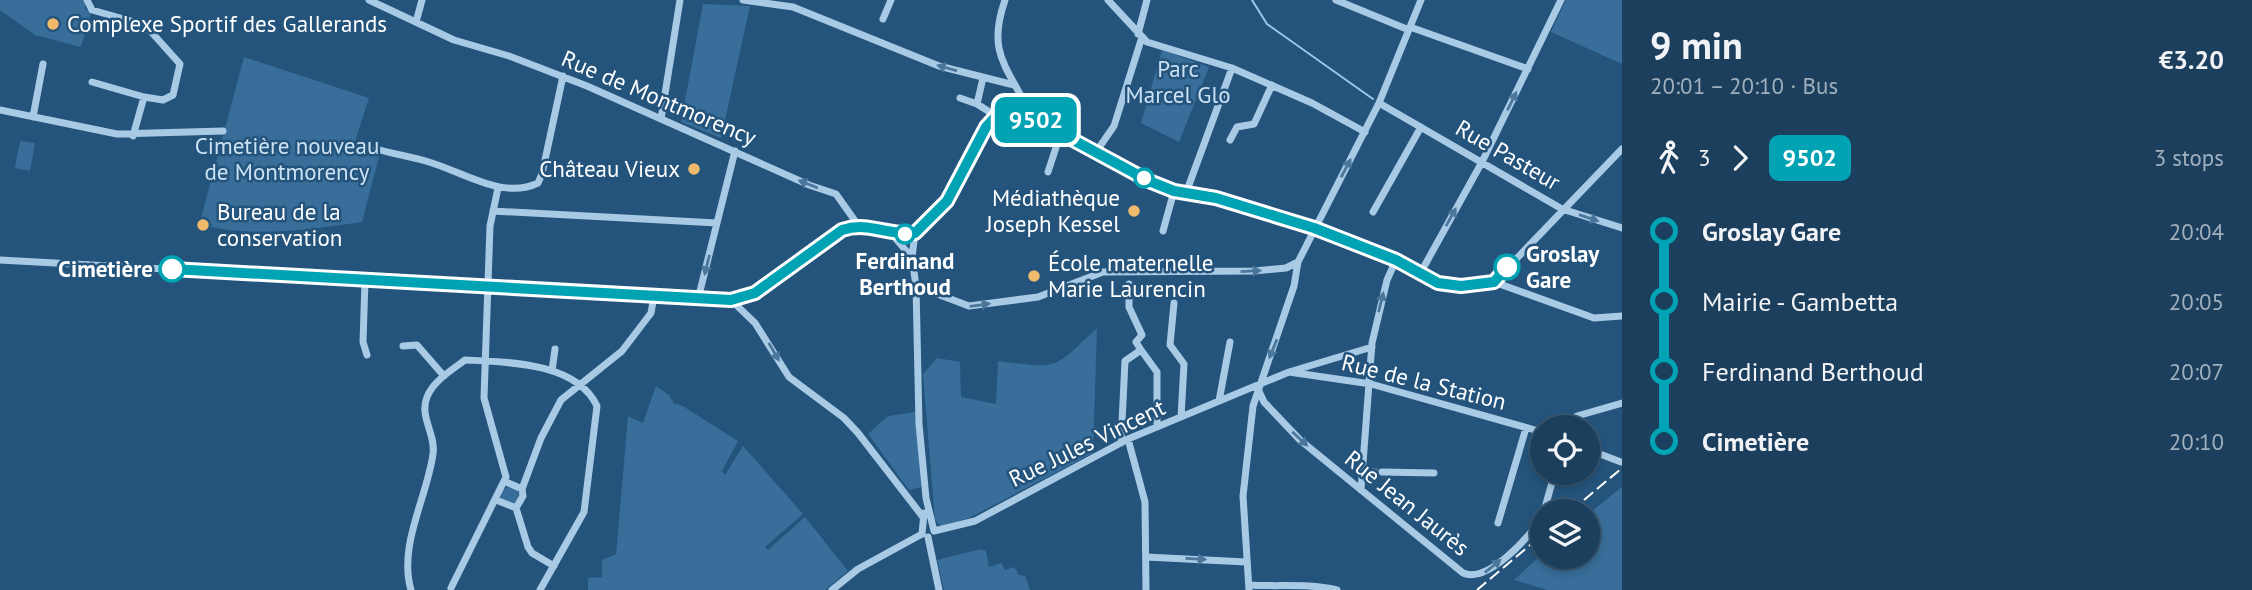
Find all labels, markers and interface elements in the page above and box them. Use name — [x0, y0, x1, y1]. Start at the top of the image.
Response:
place label: Complexe Sportif des Gallerands — [67, 9, 387, 38]
marker: Complexe Sportif des Gallerands — [45, 16, 61, 32]
text: 9 min — [1650, 20, 1743, 69]
street label: Rue de Montmorency — [557, 43, 761, 152]
text: €3.20 — [2159, 43, 2224, 76]
park label: Parc Marcel Glo — [1126, 54, 1230, 109]
one-way arrow — [937, 63, 958, 73]
text: 20:01 – 20:10 · Bus — [1650, 71, 1838, 100]
one-way arrow — [1507, 91, 1518, 111]
line badge: 9502 — [987, 97, 1085, 143]
text: 9502 — [1009, 104, 1063, 135]
street label: Rue Pasteur — [1451, 113, 1566, 196]
park label: Cimetière nouveau de Montmorency — [195, 131, 379, 186]
icon: walk — [1650, 139, 1688, 177]
icon: forward — [1721, 139, 1759, 177]
text: 9502 — [1783, 142, 1837, 173]
text: 3 — [1698, 143, 1711, 172]
text: 3 stops — [2154, 143, 2224, 172]
place label: Château Vieux — [539, 154, 680, 183]
one-way arrow — [1340, 158, 1352, 178]
marker: Château Vieux — [686, 161, 702, 177]
unlabelled marker — [1134, 168, 1154, 188]
one-way arrow — [797, 178, 818, 189]
place label: Médiathèque Joseph Kessel — [985, 183, 1120, 238]
place label: Bureau de la conservation — [217, 197, 342, 252]
marker: Médiathèque Joseph Kessel — [1126, 203, 1142, 219]
one-way arrow — [1445, 207, 1457, 226]
one-way arrow — [1579, 213, 1600, 224]
text: Groslay Gare — [1702, 215, 1841, 248]
marker: Bureau de la conservation — [195, 217, 211, 233]
text: 20:04 — [2169, 217, 2224, 246]
marker: Ferdinand Berthoud — [895, 224, 915, 244]
place label: Groslay Gare — [1526, 239, 1600, 294]
place label: Ferdinand Berthoud — [856, 246, 954, 301]
place label: École maternelle Marie Laurencin — [1048, 248, 1214, 303]
place label: Cimetière — [58, 254, 153, 283]
one-way arrow — [701, 254, 712, 276]
marker: Groslay Gare — [1494, 254, 1520, 280]
marker: Cimetière — [159, 256, 185, 282]
one-way arrow — [1241, 266, 1263, 277]
marker: École maternelle Marie Laurencin — [1026, 268, 1042, 284]
text: Mairie - Gambetta — [1702, 285, 1898, 318]
text: 20:05 — [2169, 287, 2224, 316]
one-way arrow — [1376, 291, 1387, 313]
one-way arrow — [969, 299, 991, 310]
one-way arrow — [1268, 339, 1279, 360]
one-way arrow — [768, 342, 780, 361]
street label: Rue de la Station — [1339, 347, 1509, 416]
text: Ferdinand Berthoud — [1702, 355, 1924, 388]
text: 20:07 — [2169, 357, 2224, 386]
street label: Rue Jules Vincent — [1004, 392, 1170, 493]
map controls — [1530, 415, 1600, 569]
button: locate — [1530, 415, 1600, 485]
text: Cimetière — [1702, 425, 1809, 458]
text: 20:10 — [2169, 427, 2224, 456]
one-way arrow — [1291, 430, 1308, 446]
street label: Rue Jean Jaurès — [1339, 444, 1475, 562]
button: layers — [1530, 499, 1600, 569]
one-way arrow — [1185, 554, 1207, 565]
one-way arrow — [1484, 559, 1502, 574]

